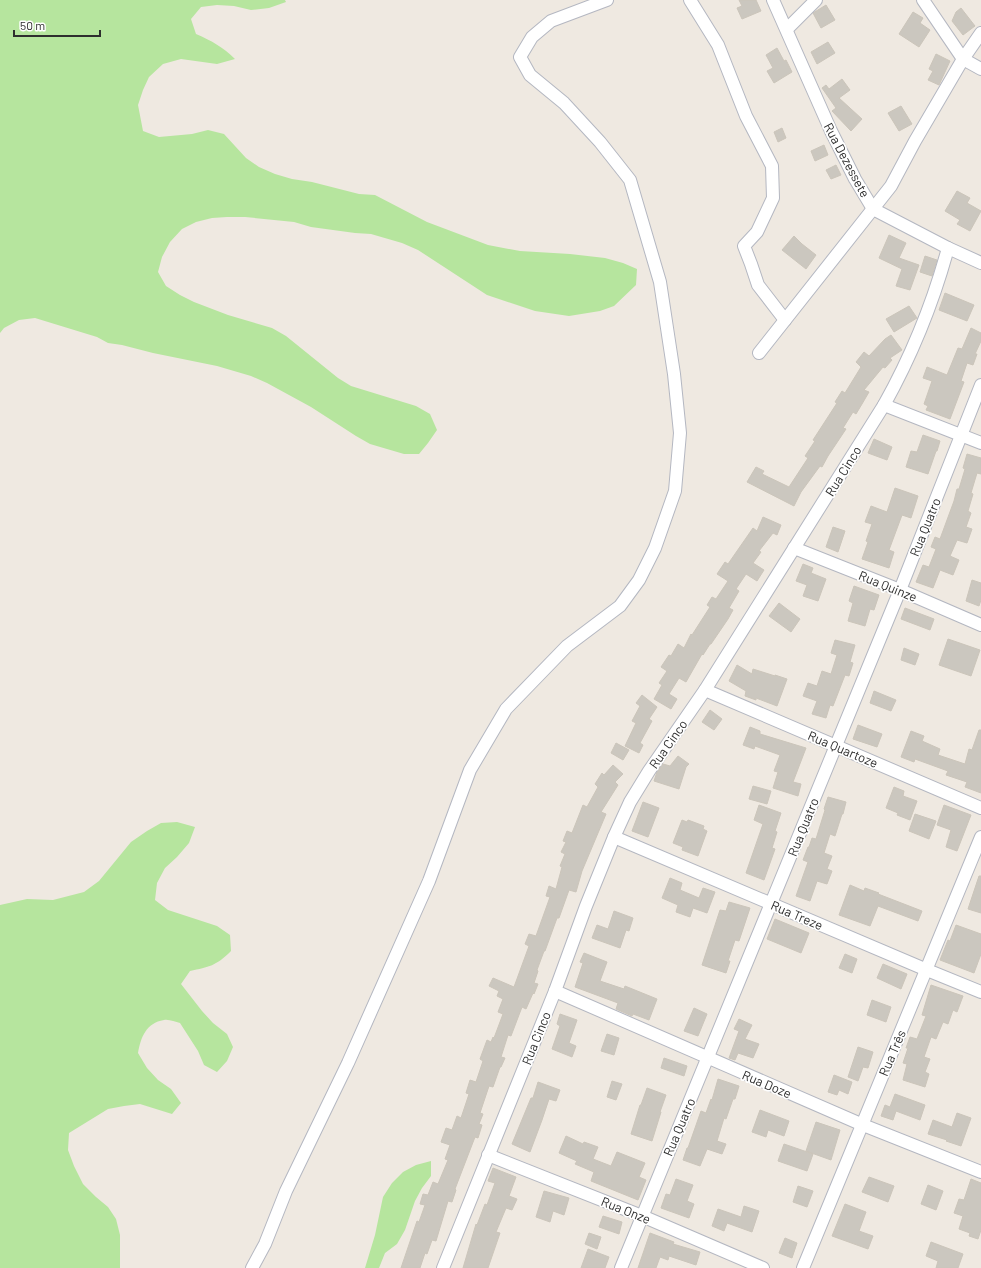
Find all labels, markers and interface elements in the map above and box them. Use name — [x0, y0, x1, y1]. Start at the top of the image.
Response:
scale bar — [14, 12, 100, 38]
text: 50 m — [20, 18, 45, 32]
street label: Rua Dezessete — [821, 120, 873, 200]
street label: Rua Cinco — [821, 443, 865, 499]
street label: Rua Quatro — [906, 495, 944, 559]
street label: Rua Quinze — [856, 567, 920, 605]
street label: Rua Cinco — [645, 716, 691, 772]
street label: Rua Quartoze — [806, 727, 880, 771]
street label: Rua Quatro — [784, 795, 822, 859]
street label: Rua Treze — [768, 897, 826, 933]
street label: Rua Cinco — [518, 1009, 554, 1067]
street label: Rua Três — [875, 1028, 909, 1078]
street label: Rua Doze — [740, 1066, 794, 1102]
street label: Rua Quatro — [660, 1095, 698, 1159]
street label: Rua Onze — [599, 1193, 653, 1227]

